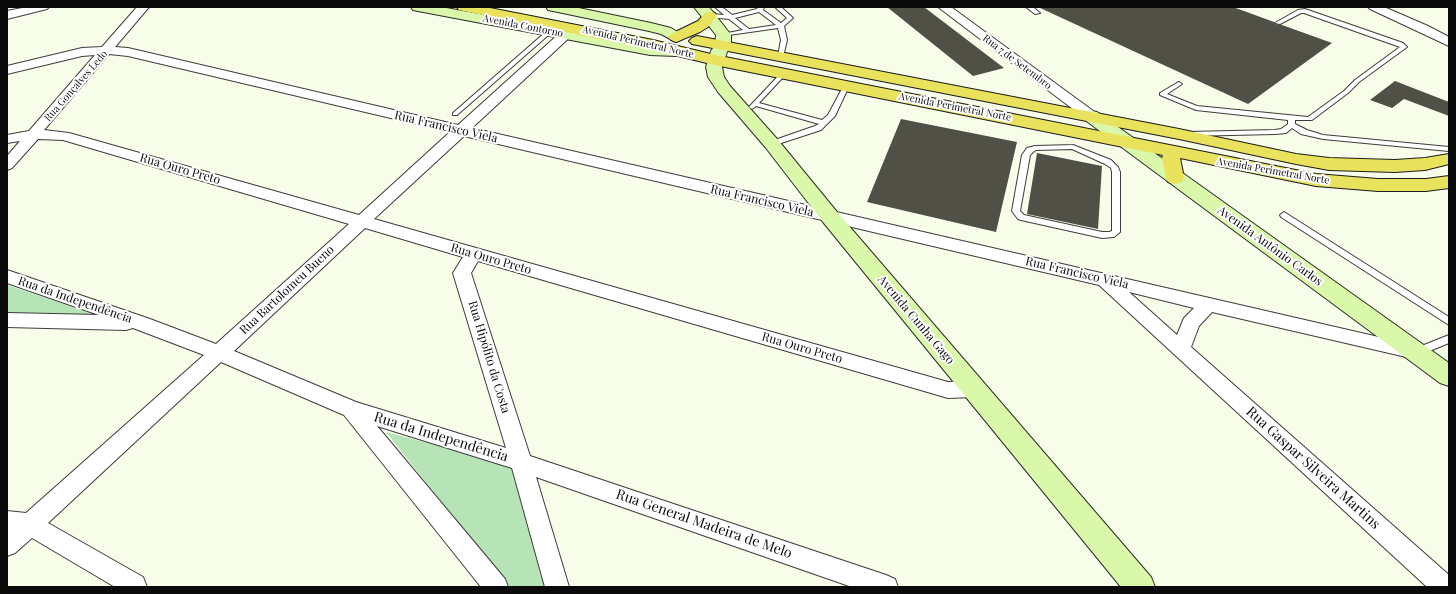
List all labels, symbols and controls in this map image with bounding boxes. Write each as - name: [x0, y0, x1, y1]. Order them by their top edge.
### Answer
- street label: Avenida Contorno: [482, 12, 564, 40]
- street label: Avenida Perimetral Norte: [581, 23, 695, 61]
- street label: Rua 7 de Setembro: [980, 32, 1054, 92]
- street label: Rua Gonçalves Ledo: [42, 48, 110, 124]
- street label: Avenida Perimetral Norte: [898, 90, 1012, 124]
- street label: Rua Francisco Viela: [393, 108, 499, 146]
- street label: Rua Ouro Preto: [138, 151, 222, 187]
- street label: Avenida Perimetral Norte: [1216, 155, 1330, 187]
- street label: Rua Francisco Viela: [709, 182, 815, 220]
- street label: Avenida Antônio Carlos: [1215, 203, 1325, 289]
- street label: Rua Ouro Preto: [449, 241, 533, 277]
- street label: Rua Bartolomeu Bueno: [237, 242, 337, 338]
- street label: Rua Francisco Viela: [1024, 254, 1130, 292]
- street label: Avenida Cunha Gago: [875, 273, 957, 367]
- street label: Rua da Independência: [16, 274, 134, 326]
- street label: Rua Hipólito da Costa: [465, 299, 513, 415]
- street label: Rua Ouro Preto: [760, 330, 844, 366]
- street label: Rua Gaspar Silveira Martins: [1242, 403, 1384, 533]
- street label: Rua da Independência: [372, 409, 510, 465]
- street label: Rua General Madeira de Melo: [614, 486, 794, 562]

